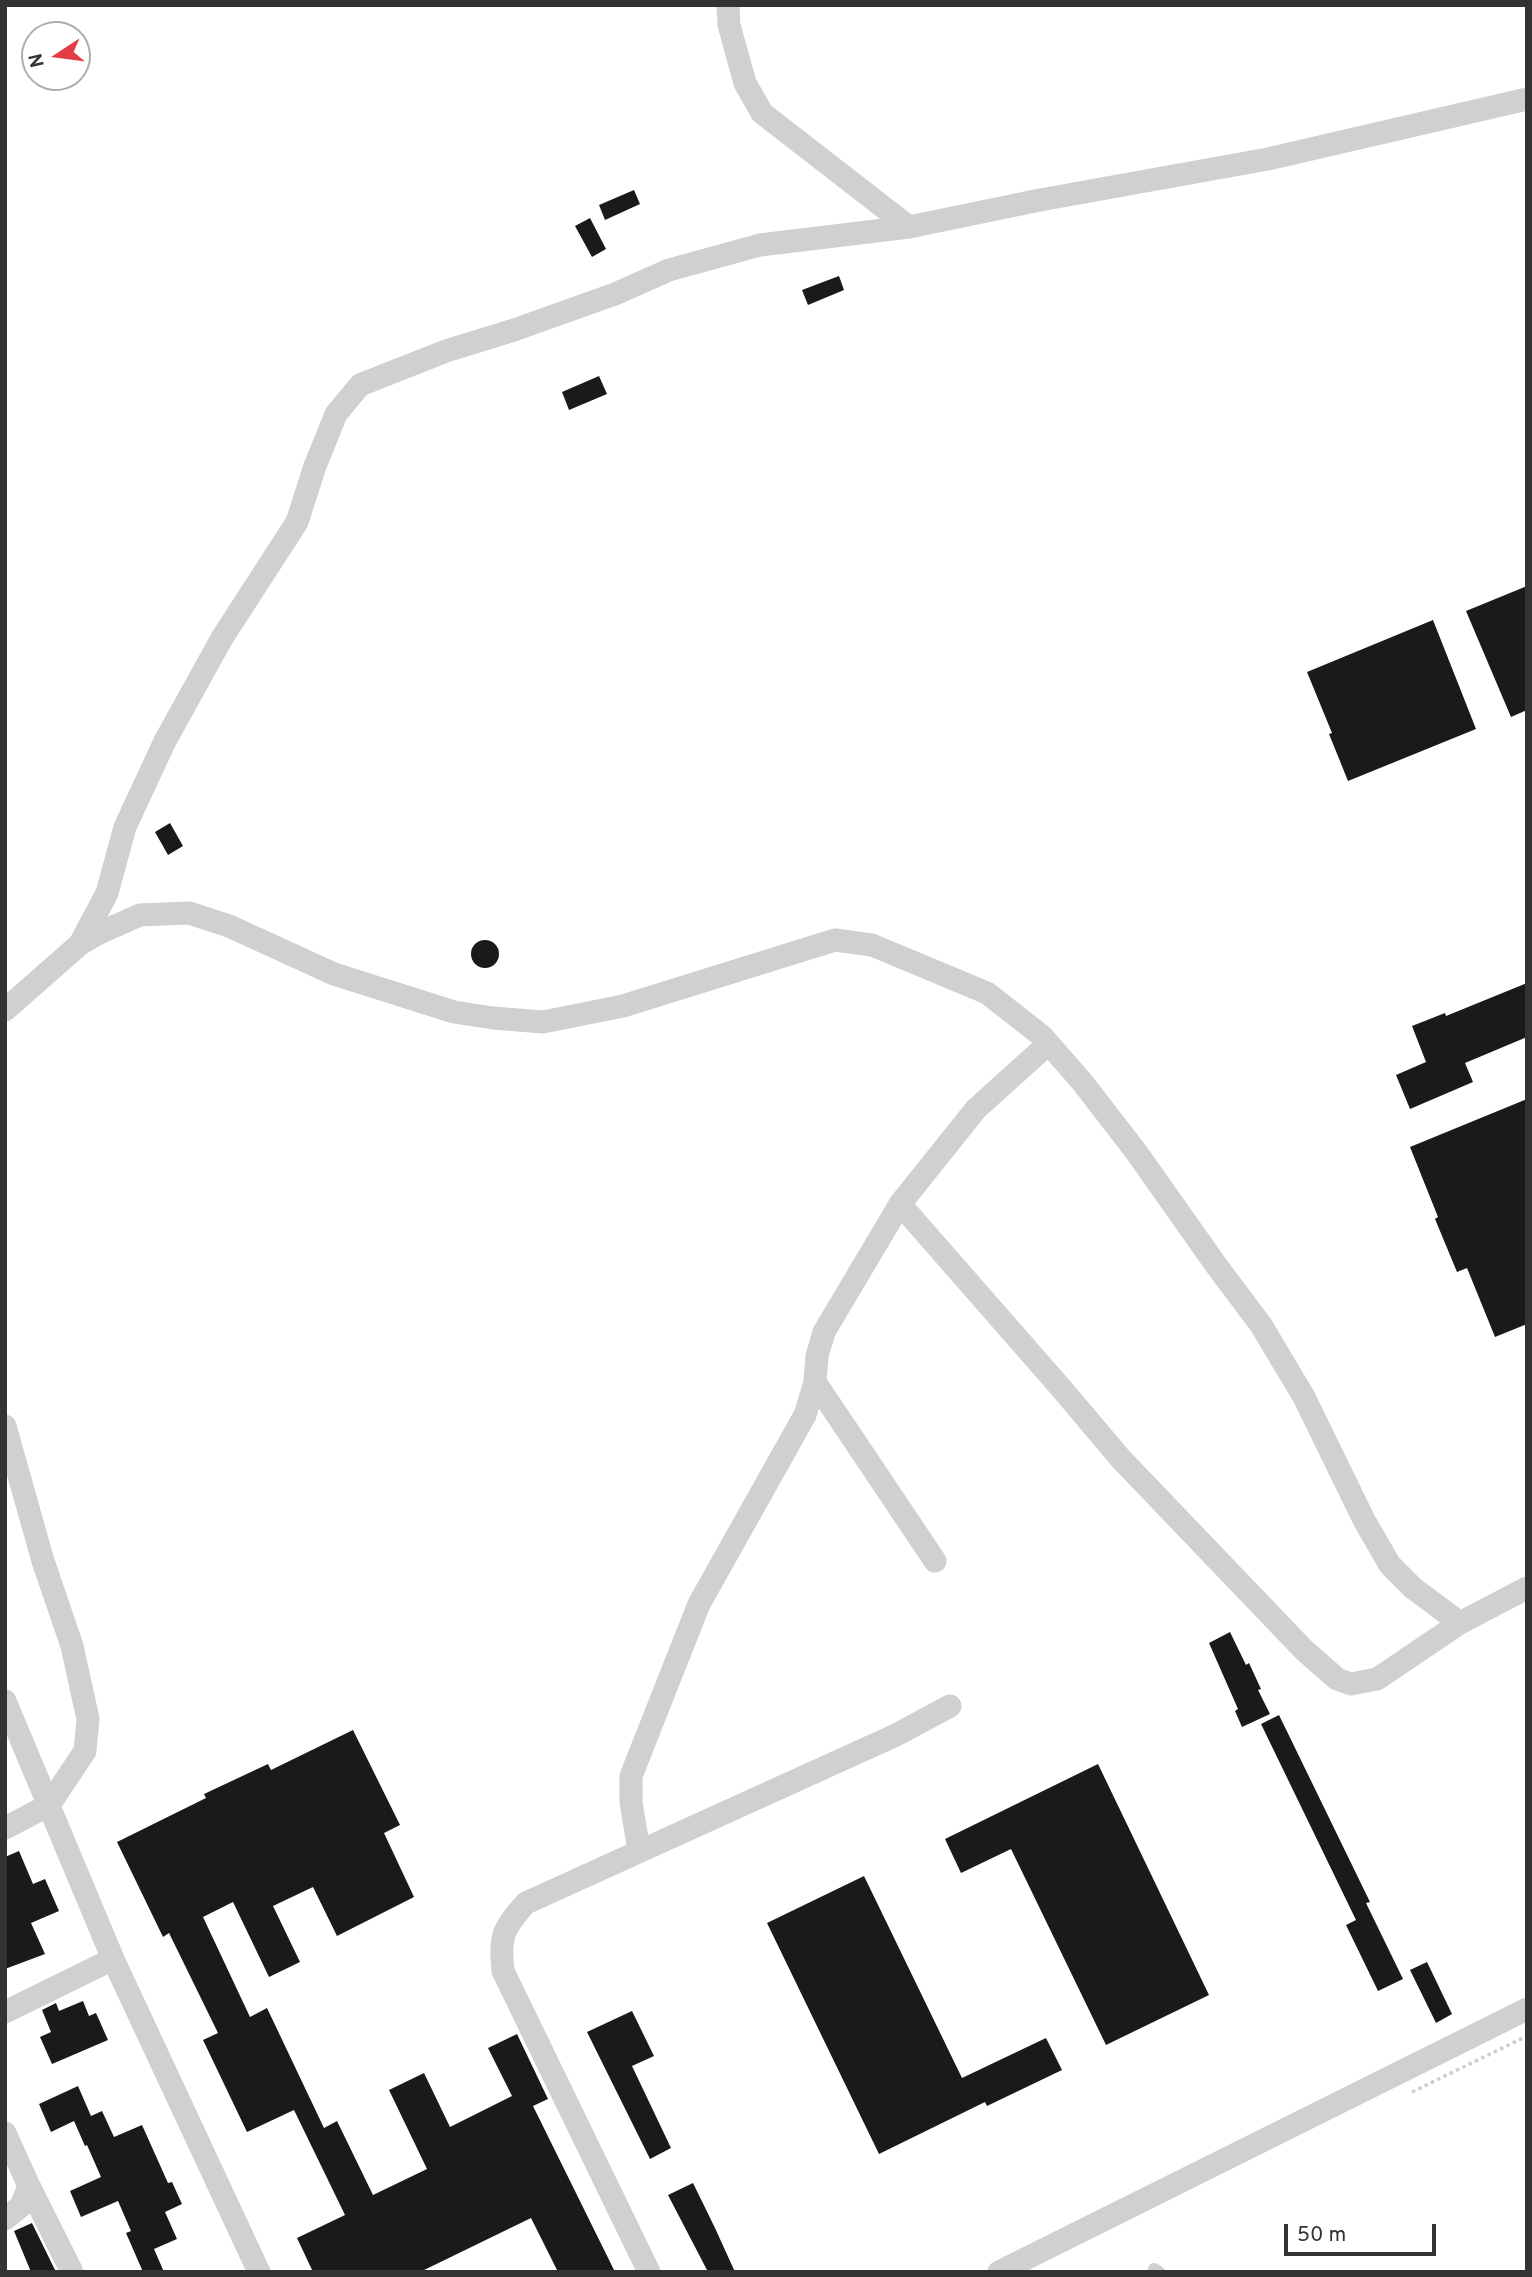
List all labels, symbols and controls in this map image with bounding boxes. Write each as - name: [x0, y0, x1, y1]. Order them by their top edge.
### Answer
- north arrow: [21, 21, 91, 91]
- text: N: [24, 51, 51, 70]
- scale bar: [1287, 2210, 1439, 2254]
- text: 50 m: [1297, 2222, 1346, 2249]

